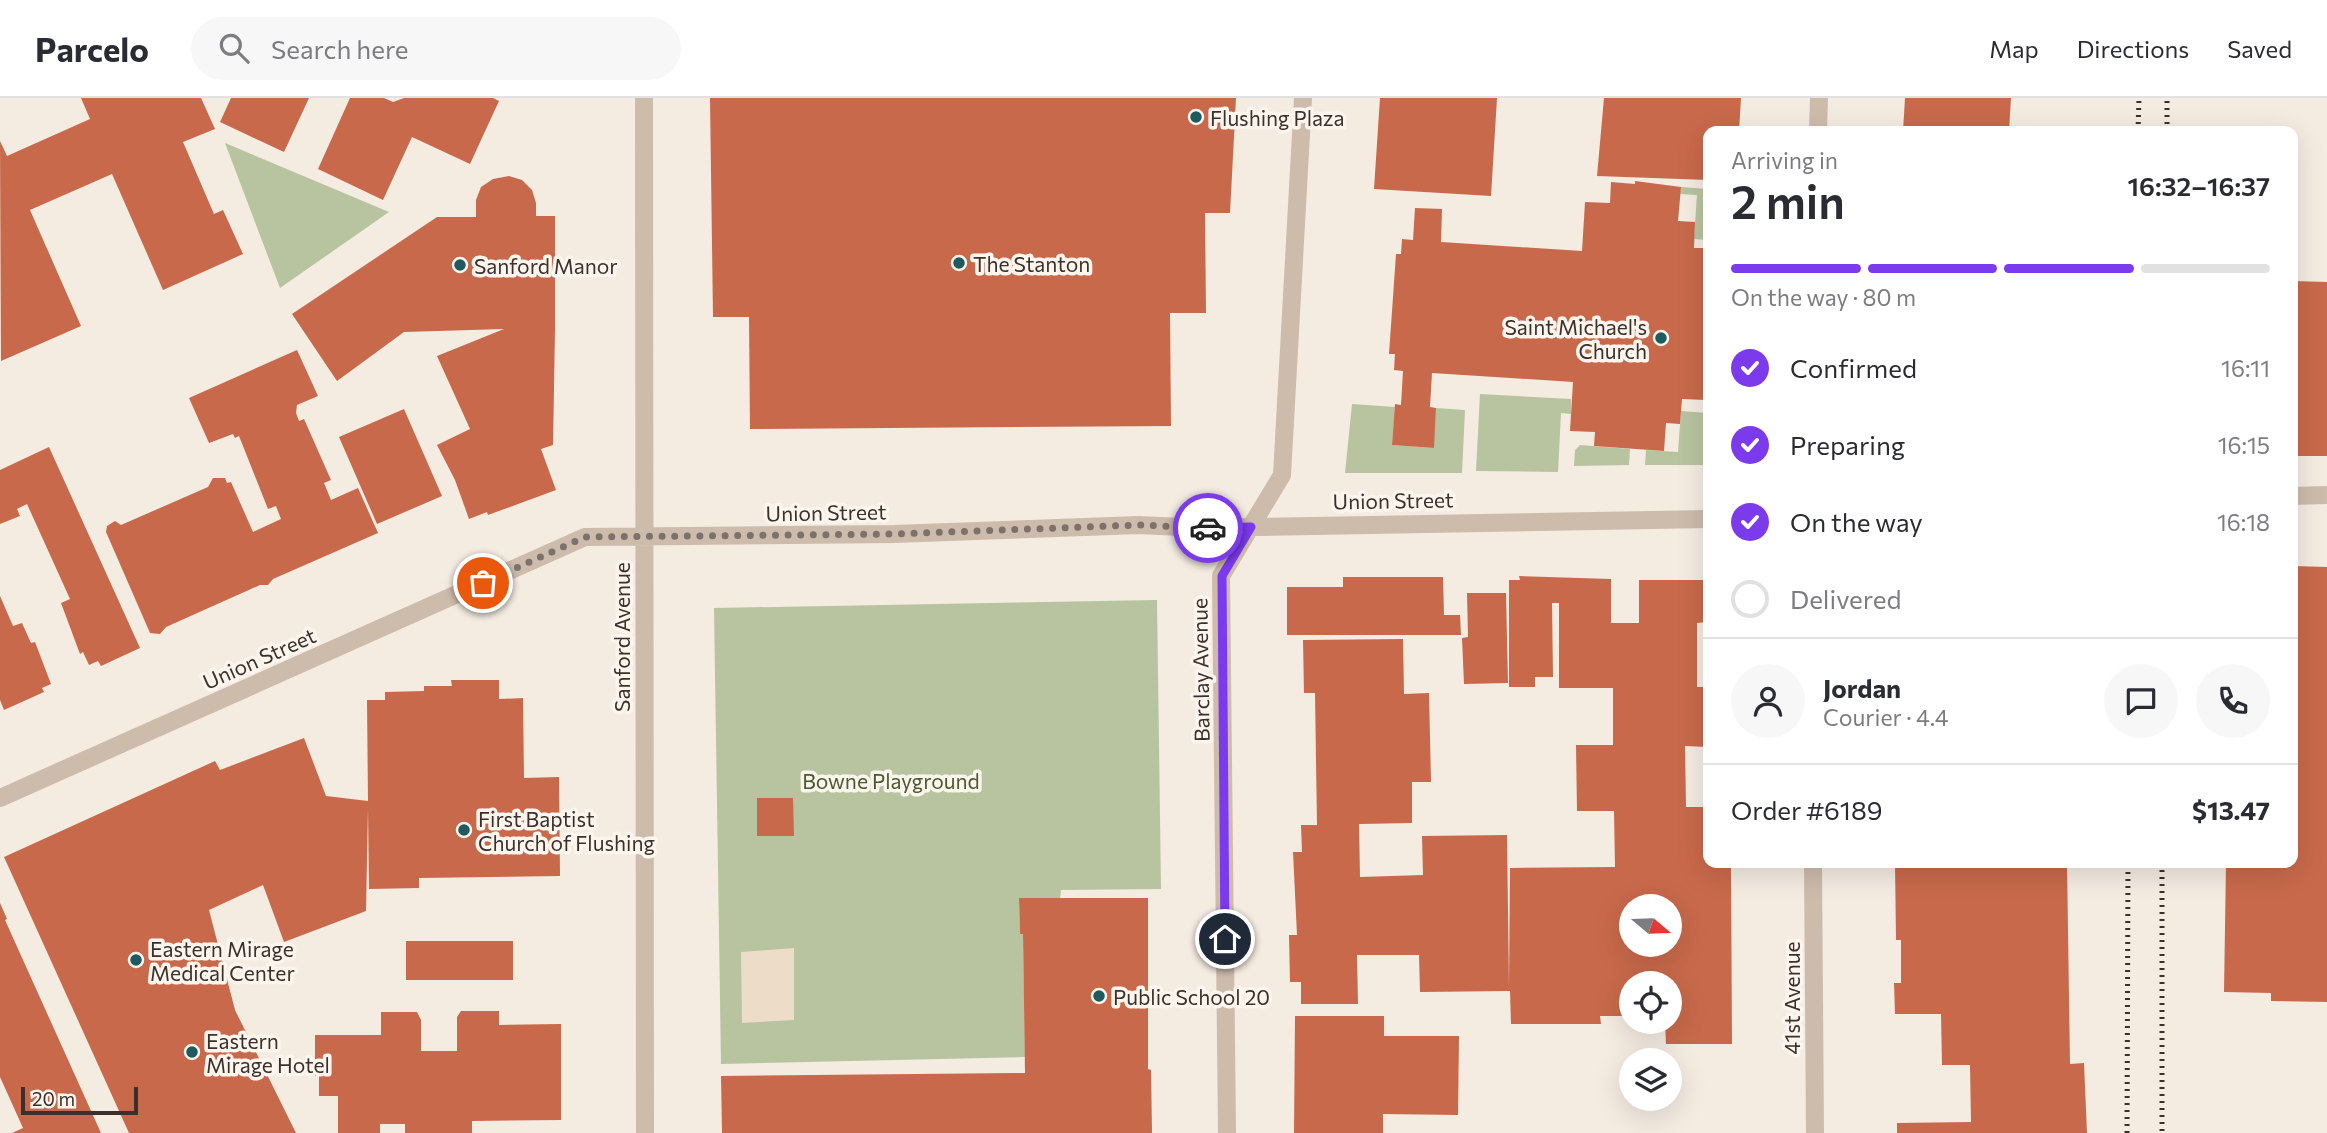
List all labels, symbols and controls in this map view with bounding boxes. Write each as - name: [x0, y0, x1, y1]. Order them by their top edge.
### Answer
- search box: [191, 17, 681, 80]
- text: Parcelo: [35, 28, 149, 69]
- icon: search: [215, 29, 253, 67]
- text: Search here: [271, 33, 409, 64]
- text: Map: [1989, 34, 2039, 63]
- text: Directions: [2077, 34, 2189, 63]
- text: Saved: [2227, 34, 2292, 63]
- place label: Flushing Plaza: [1210, 105, 1344, 130]
- marker: Flushing Plaza: [1188, 109, 1204, 125]
- text: Arriving in: [1731, 146, 1838, 174]
- text: 16:32–16:37: [2127, 170, 2270, 201]
- text: 2 min: [1731, 172, 1845, 228]
- place label: The Stanton: [973, 251, 1090, 276]
- place label: Sanford Manor: [474, 253, 618, 278]
- marker: The Stanton: [951, 255, 967, 271]
- marker: Sanford Manor: [452, 257, 468, 273]
- text: On the way · 80 m: [1731, 283, 1916, 311]
- place label: Saint Michael's Church: [1505, 314, 1647, 363]
- marker: Saint Michael's Church: [1653, 330, 1669, 346]
- icon: check: [1731, 349, 1769, 387]
- text: Confirmed: [1790, 352, 1917, 383]
- text: 16:11: [2221, 354, 2270, 382]
- icon: check: [1731, 426, 1769, 464]
- text: Preparing: [1790, 429, 1905, 460]
- text: 16:15: [2218, 431, 2270, 459]
- street label: Union Street: [1332, 486, 1454, 514]
- courier: [1173, 493, 1243, 563]
- street label: Union Street: [765, 498, 887, 526]
- icon: check: [1731, 503, 1769, 541]
- text: On the way: [1790, 506, 1923, 537]
- text: 16:18: [2217, 508, 2270, 536]
- icon: car: [1189, 509, 1227, 547]
- pin: [453, 553, 513, 613]
- street label: Sanford Avenue: [609, 562, 634, 712]
- icon: bag: [464, 564, 502, 602]
- text: Delivered: [1790, 583, 1901, 614]
- street label: Barclay Avenue: [1186, 598, 1214, 742]
- street label: Union Street: [199, 622, 319, 694]
- button: person: [1731, 664, 1805, 738]
- button: chat: [2104, 664, 2178, 738]
- button: phone: [2196, 664, 2270, 738]
- text: Jordan: [1823, 672, 1901, 703]
- text: Courier · 4.4: [1823, 703, 1949, 731]
- park label: Bowne Playground: [802, 768, 980, 793]
- text: Order #6189: [1731, 794, 1883, 825]
- text: $13.47: [2192, 794, 2270, 825]
- place label: First Baptist Church of Flushing: [478, 806, 655, 855]
- marker: First Baptist Church of Flushing: [456, 822, 472, 838]
- north arrow: [1619, 894, 1682, 957]
- map controls: [1619, 894, 1682, 1111]
- pin: [1195, 909, 1255, 969]
- icon: home: [1206, 920, 1244, 958]
- place label: Eastern Mirage Medical Center: [150, 936, 295, 985]
- street label: 41st Avenue: [1779, 941, 1804, 1055]
- marker: Eastern Mirage Medical Center: [128, 952, 144, 968]
- button: locate: [1619, 971, 1682, 1034]
- place label: Public School 20: [1113, 984, 1270, 1009]
- marker: Public School 20: [1091, 988, 1107, 1004]
- place label: Eastern Mirage Hotel: [206, 1028, 330, 1077]
- marker: Eastern Mirage Hotel: [184, 1044, 200, 1060]
- button: layers: [1619, 1048, 1682, 1111]
- scale bar: [21, 1084, 138, 1116]
- text: 20 m: [32, 1087, 75, 1110]

